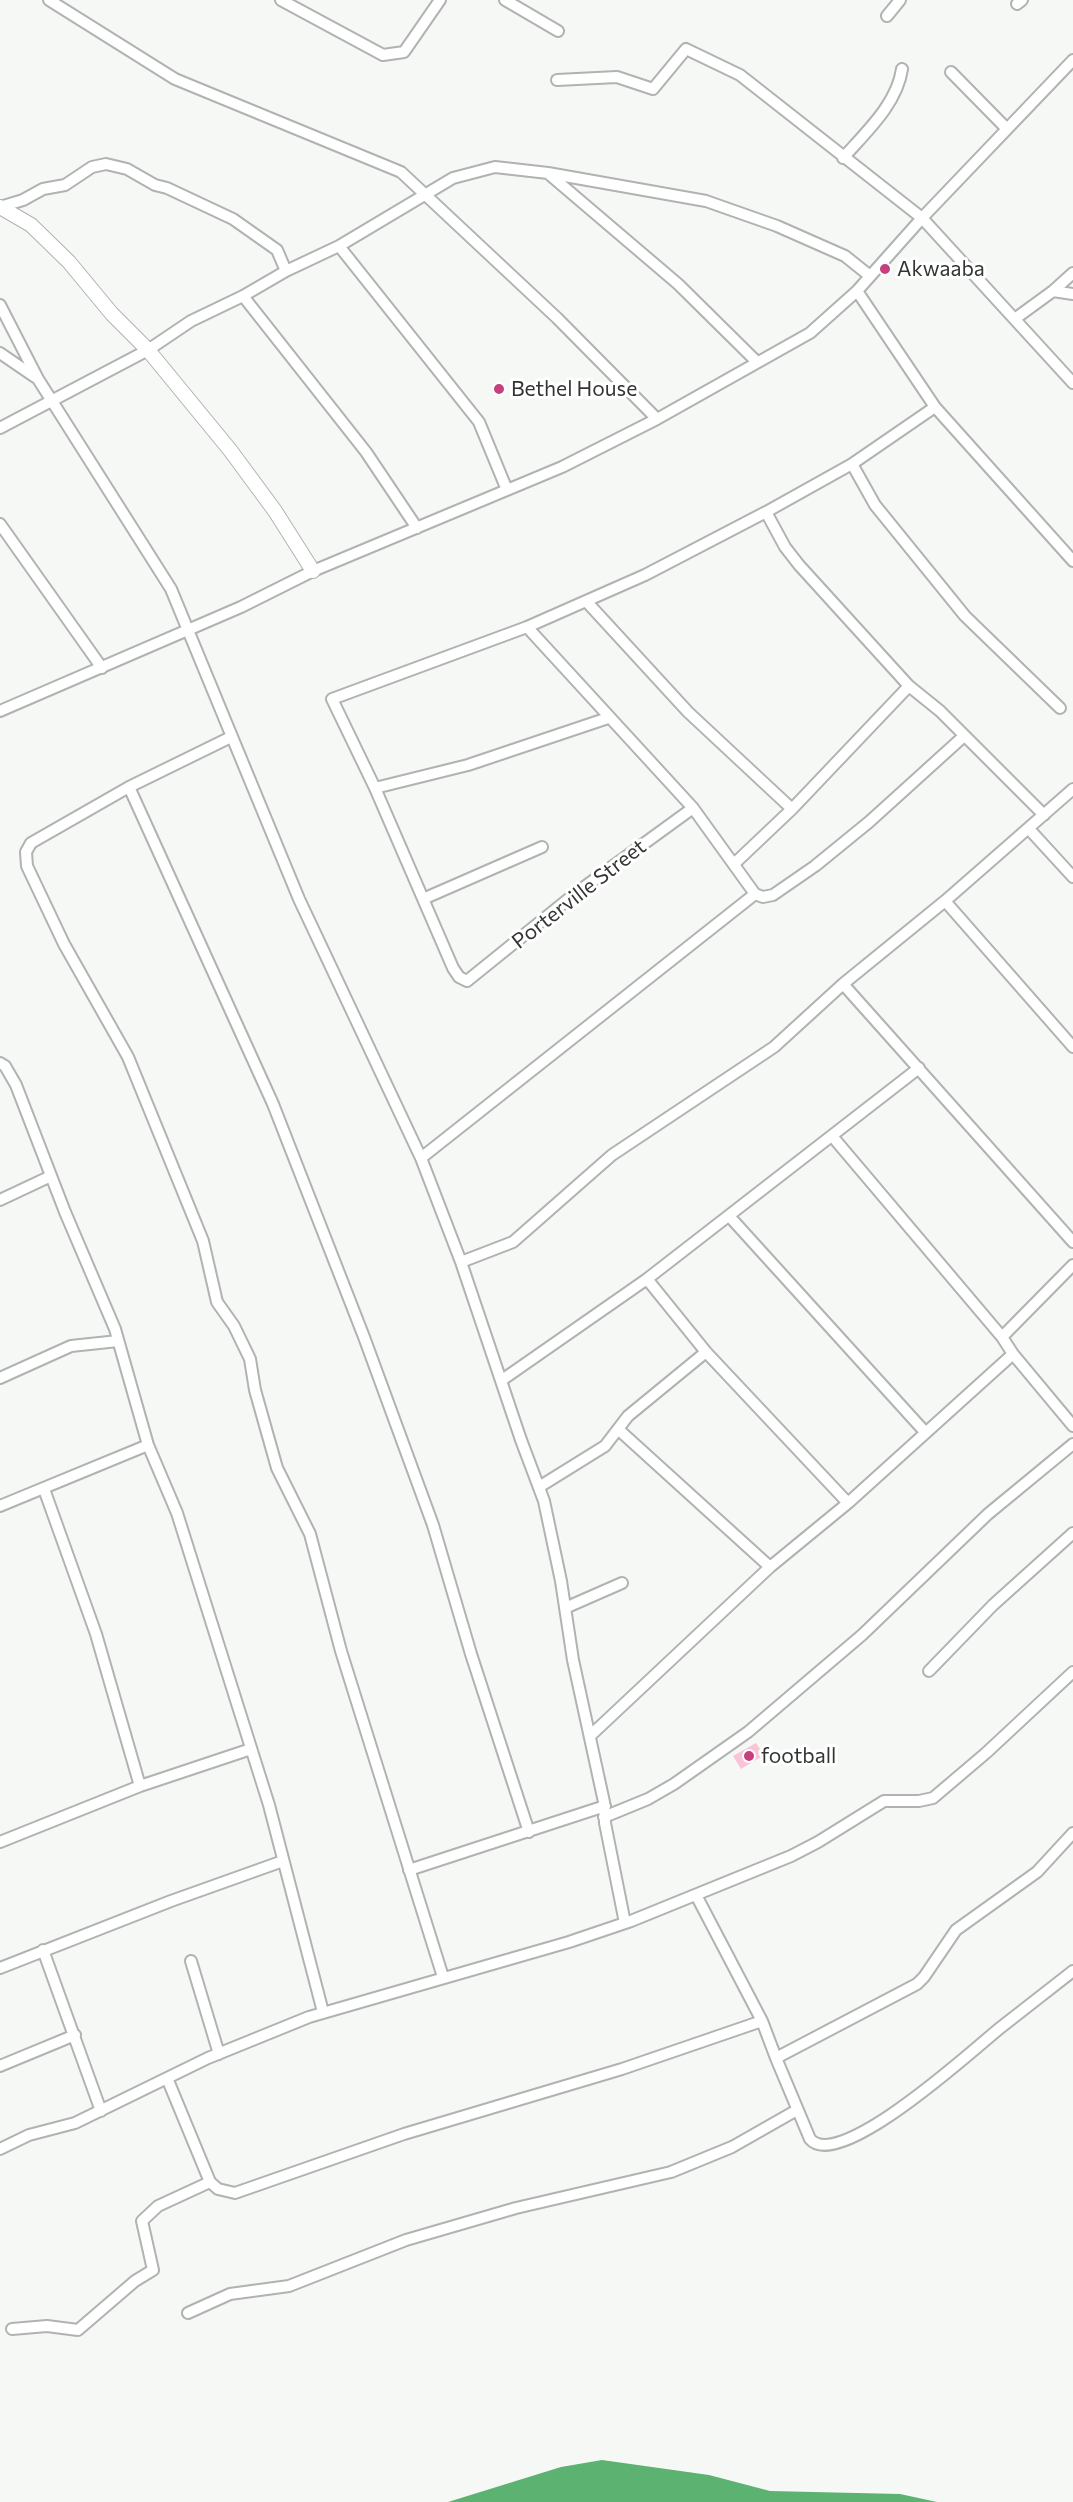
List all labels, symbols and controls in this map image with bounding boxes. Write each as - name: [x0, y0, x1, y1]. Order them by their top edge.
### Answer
- place label: Akwaaba: [897, 256, 985, 282]
- marker: Akwaaba: [878, 262, 892, 276]
- place label: Bethel House: [511, 376, 637, 402]
- marker: Bethel House: [492, 382, 506, 396]
- street label: Porterville Street: [507, 834, 651, 954]
- place label: football: [761, 1743, 836, 1769]
- marker: football: [742, 1749, 756, 1763]

